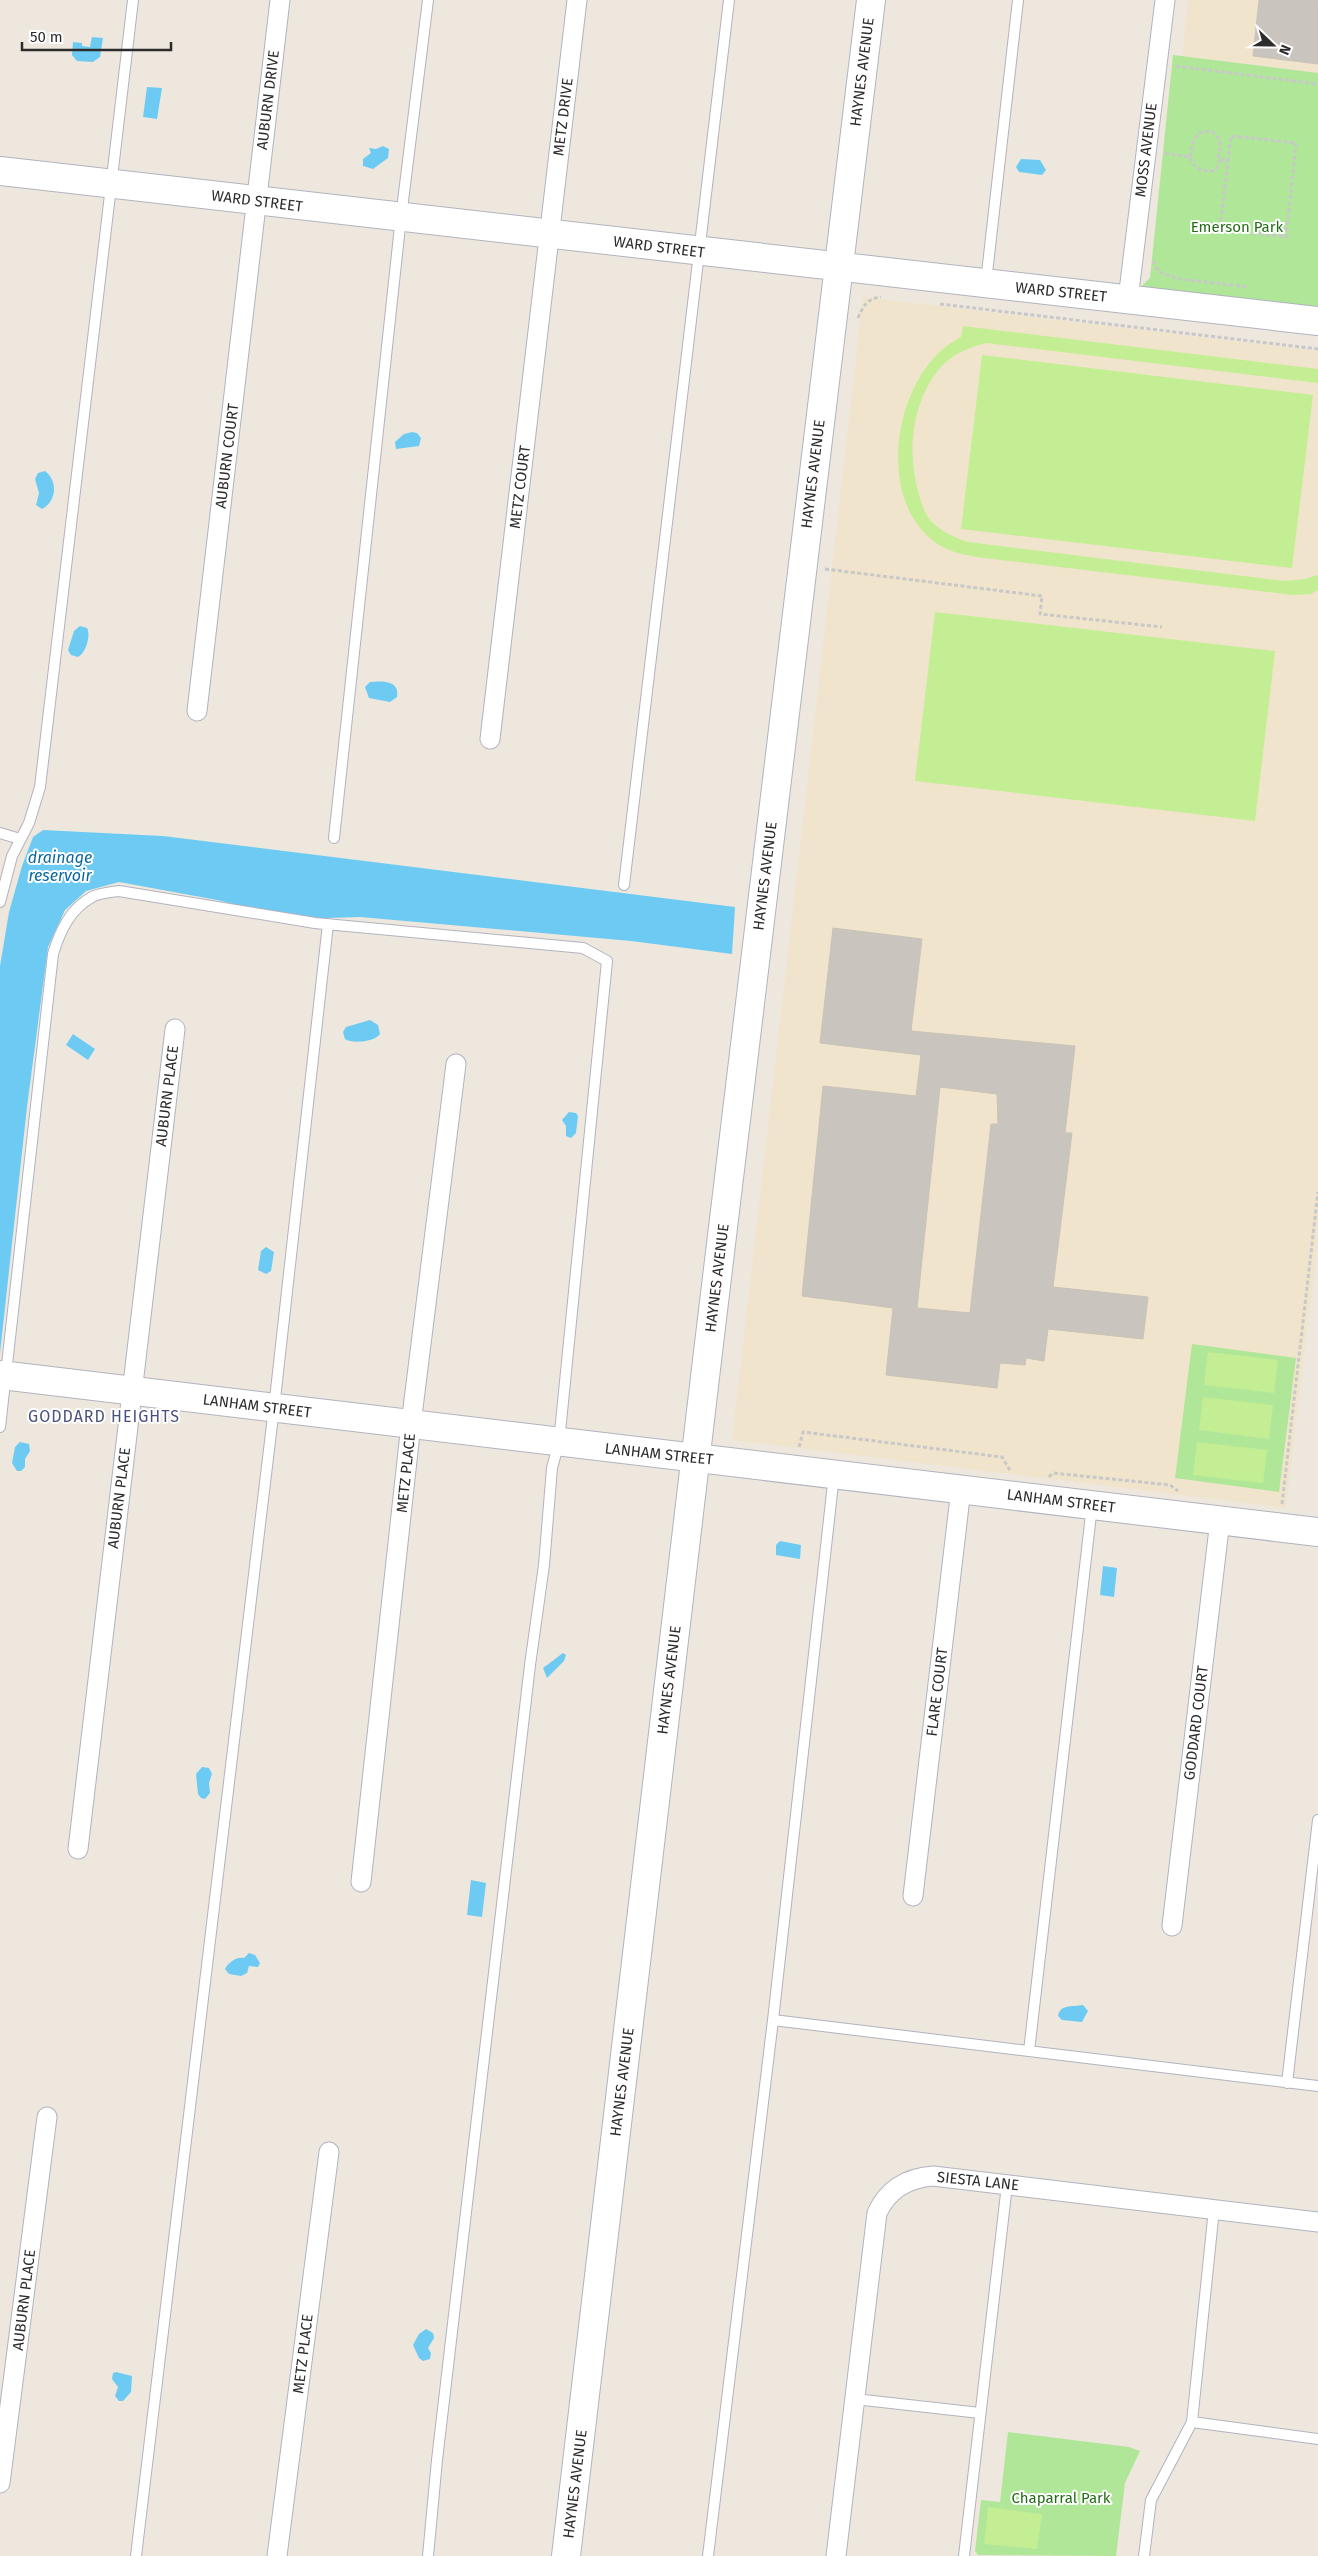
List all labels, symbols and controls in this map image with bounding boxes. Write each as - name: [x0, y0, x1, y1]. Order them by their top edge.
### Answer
- street label: HAYNES AVENUE: [846, 17, 878, 127]
- scale bar: [22, 20, 171, 52]
- north arrow: [1248, 20, 1298, 70]
- text: 50 m: [30, 28, 63, 46]
- text: N: [1275, 42, 1294, 57]
- street label: AUBURN DRIVE: [253, 49, 283, 151]
- street label: METZ DRIVE: [549, 77, 577, 157]
- street label: MOSS AVENUE: [1131, 102, 1161, 198]
- street label: WARD STREET: [210, 186, 304, 216]
- park label: Emerson Park: [1191, 218, 1284, 236]
- street label: WARD STREET: [612, 232, 706, 262]
- street label: WARD STREET: [1014, 278, 1108, 306]
- street label: AUBURN COURT: [212, 402, 242, 510]
- street label: HAYNES AVENUE: [797, 419, 829, 529]
- street label: METZ COURT: [506, 444, 534, 530]
- street label: HAYNES AVENUE: [749, 821, 781, 931]
- water label: drainage reservoir: [28, 848, 92, 885]
- street label: AUBURN PLACE: [152, 1044, 182, 1148]
- street label: HAYNES AVENUE: [701, 1223, 733, 1333]
- street label: LANHAM STREET: [202, 1390, 313, 1422]
- district label: GODDARD HEIGHTS: [28, 1407, 180, 1426]
- street label: METZ PLACE: [393, 1432, 419, 1514]
- street label: LANHAM STREET: [604, 1439, 714, 1469]
- street label: AUBURN PLACE: [104, 1446, 134, 1550]
- street label: LANHAM STREET: [1006, 1485, 1117, 1517]
- street label: HAYNES AVENUE: [653, 1625, 685, 1735]
- street label: FLARE COURT: [923, 1646, 951, 1737]
- street label: GODDARD COURT: [1180, 1664, 1212, 1781]
- street label: HAYNES AVENUE: [606, 2027, 638, 2137]
- street label: SIESTA LANE: [936, 2168, 1020, 2194]
- street label: AUBURN PLACE: [9, 2248, 39, 2352]
- street label: METZ PLACE: [289, 2313, 317, 2395]
- street label: HAYNES AVENUE: [559, 2429, 591, 2539]
- park label: Chaparral Park: [1011, 2489, 1111, 2507]

